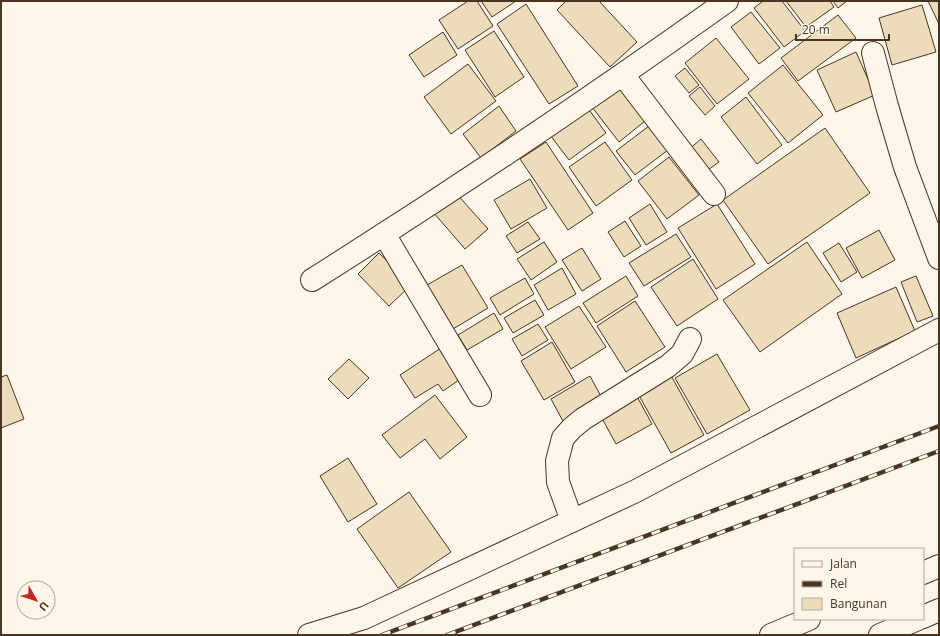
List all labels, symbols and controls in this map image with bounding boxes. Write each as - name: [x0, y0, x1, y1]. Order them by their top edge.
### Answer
- scale bar: [796, 16, 889, 42]
- text: 20 m: [802, 21, 830, 38]
- legend: [794, 548, 924, 620]
- text: Jalan: [829, 555, 857, 572]
- text: Rel: [830, 575, 847, 592]
- north arrow: [16, 580, 56, 620]
- text: Bangunan: [830, 595, 887, 612]
- text: U: [36, 599, 53, 615]

